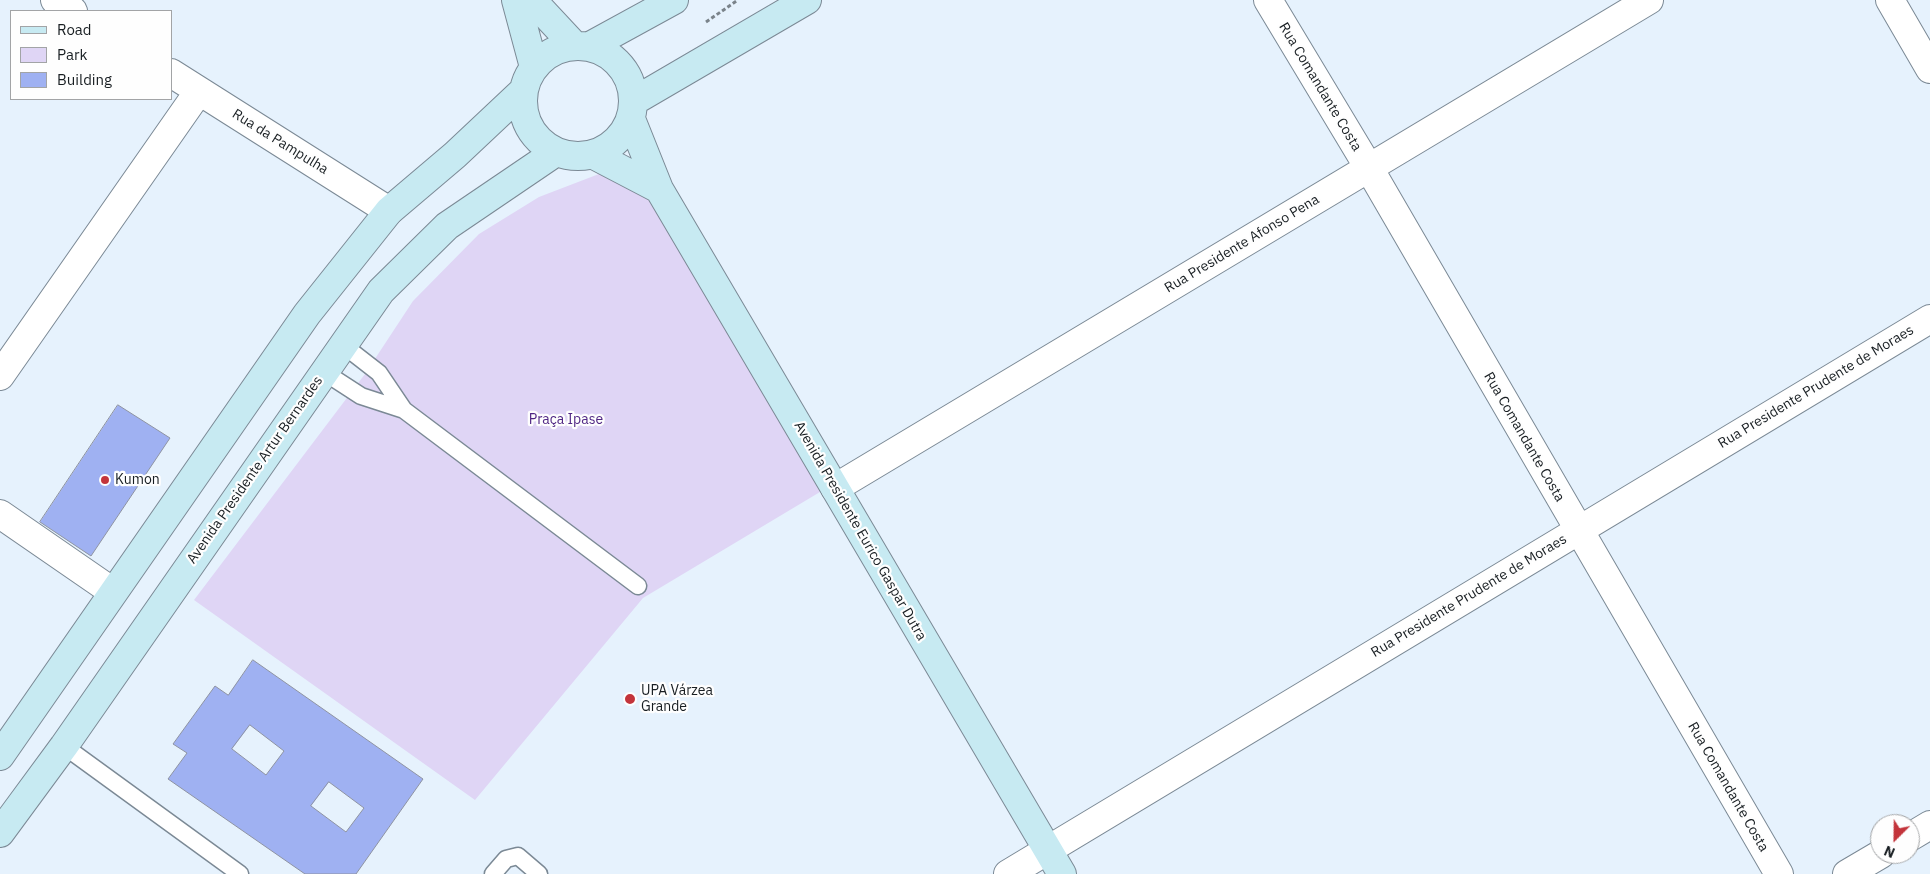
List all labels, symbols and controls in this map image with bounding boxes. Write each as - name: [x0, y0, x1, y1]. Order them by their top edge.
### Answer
- legend: [10, 10, 172, 100]
- text: Road: [57, 20, 92, 39]
- street label: Rua Comandante Costa: [1275, 20, 1365, 154]
- text: Park: [57, 45, 87, 64]
- text: Building: [57, 70, 112, 89]
- street label: Rua da Pampulha: [229, 106, 331, 178]
- street label: Rua Presidente Afonso Pena: [1162, 191, 1322, 297]
- street label: Rua Presidente Prudente de Moraes: [1715, 322, 1917, 452]
- street label: Rua Comandante Costa: [1480, 369, 1568, 505]
- street label: Avenida Presidente Artur Bernardes: [184, 373, 326, 567]
- park label: Praça Ipase: [529, 412, 603, 428]
- street label: Avenida Presidente Eurico Gaspar Dutra: [790, 418, 930, 644]
- place label: Kumon: [115, 472, 160, 488]
- marker: Kumon: [99, 474, 111, 486]
- street label: Rua Presidente Prudente de Moraes: [1368, 531, 1570, 661]
- place label: UPA Várzea Grande: [641, 683, 713, 716]
- marker: UPA Várzea Grande: [623, 692, 637, 706]
- street label: Rua Comandante Costa: [1684, 719, 1772, 855]
- north arrow: [1870, 814, 1920, 864]
- text: N: [1881, 842, 1898, 862]

